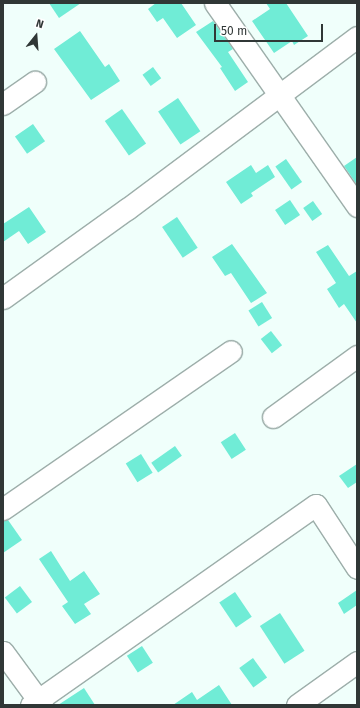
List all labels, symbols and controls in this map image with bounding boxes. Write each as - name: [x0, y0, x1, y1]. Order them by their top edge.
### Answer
- north arrow: [16, 16, 56, 56]
- scale bar: [216, 16, 325, 42]
- text: N: [34, 17, 45, 31]
- text: 50 m: [221, 24, 247, 38]

